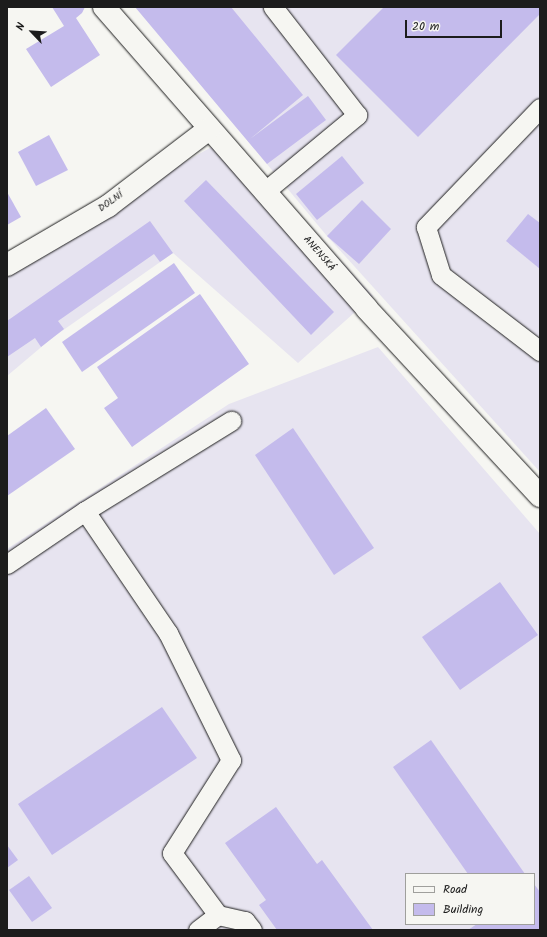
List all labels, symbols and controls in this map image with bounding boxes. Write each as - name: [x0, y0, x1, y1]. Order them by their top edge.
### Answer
- north arrow: [12, 12, 52, 52]
- scale bar: [407, 12, 504, 38]
- text: 20 m: [412, 17, 439, 36]
- text: N: [11, 20, 31, 34]
- street label: DOLNÍ: [96, 189, 126, 215]
- street label: ANENSKÁ: [300, 234, 338, 274]
- legend: [405, 873, 535, 925]
- text: Road: [443, 880, 467, 899]
- text: Building: [443, 900, 483, 919]

